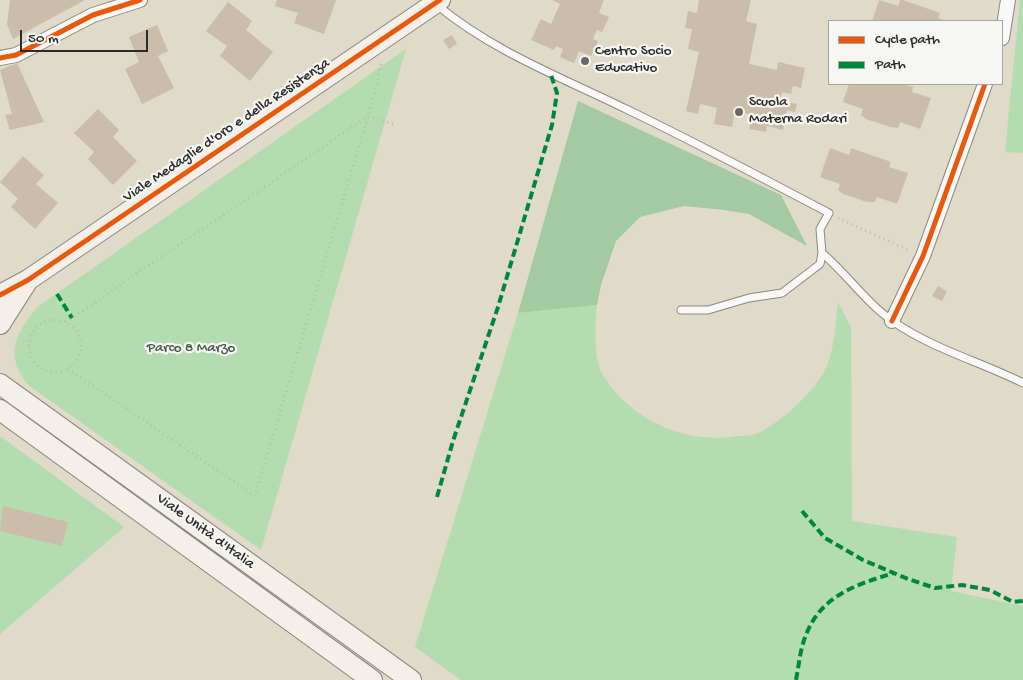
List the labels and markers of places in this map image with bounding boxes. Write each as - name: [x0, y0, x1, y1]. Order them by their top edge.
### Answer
- place label: Centro Socio Educativo: [595, 43, 672, 78]
- marker: Centro Socio Educativo: [579, 55, 591, 67]
- place label: Scuola Materna Rodari: [749, 94, 847, 129]
- marker: Scuola Materna Rodari: [733, 106, 745, 118]

